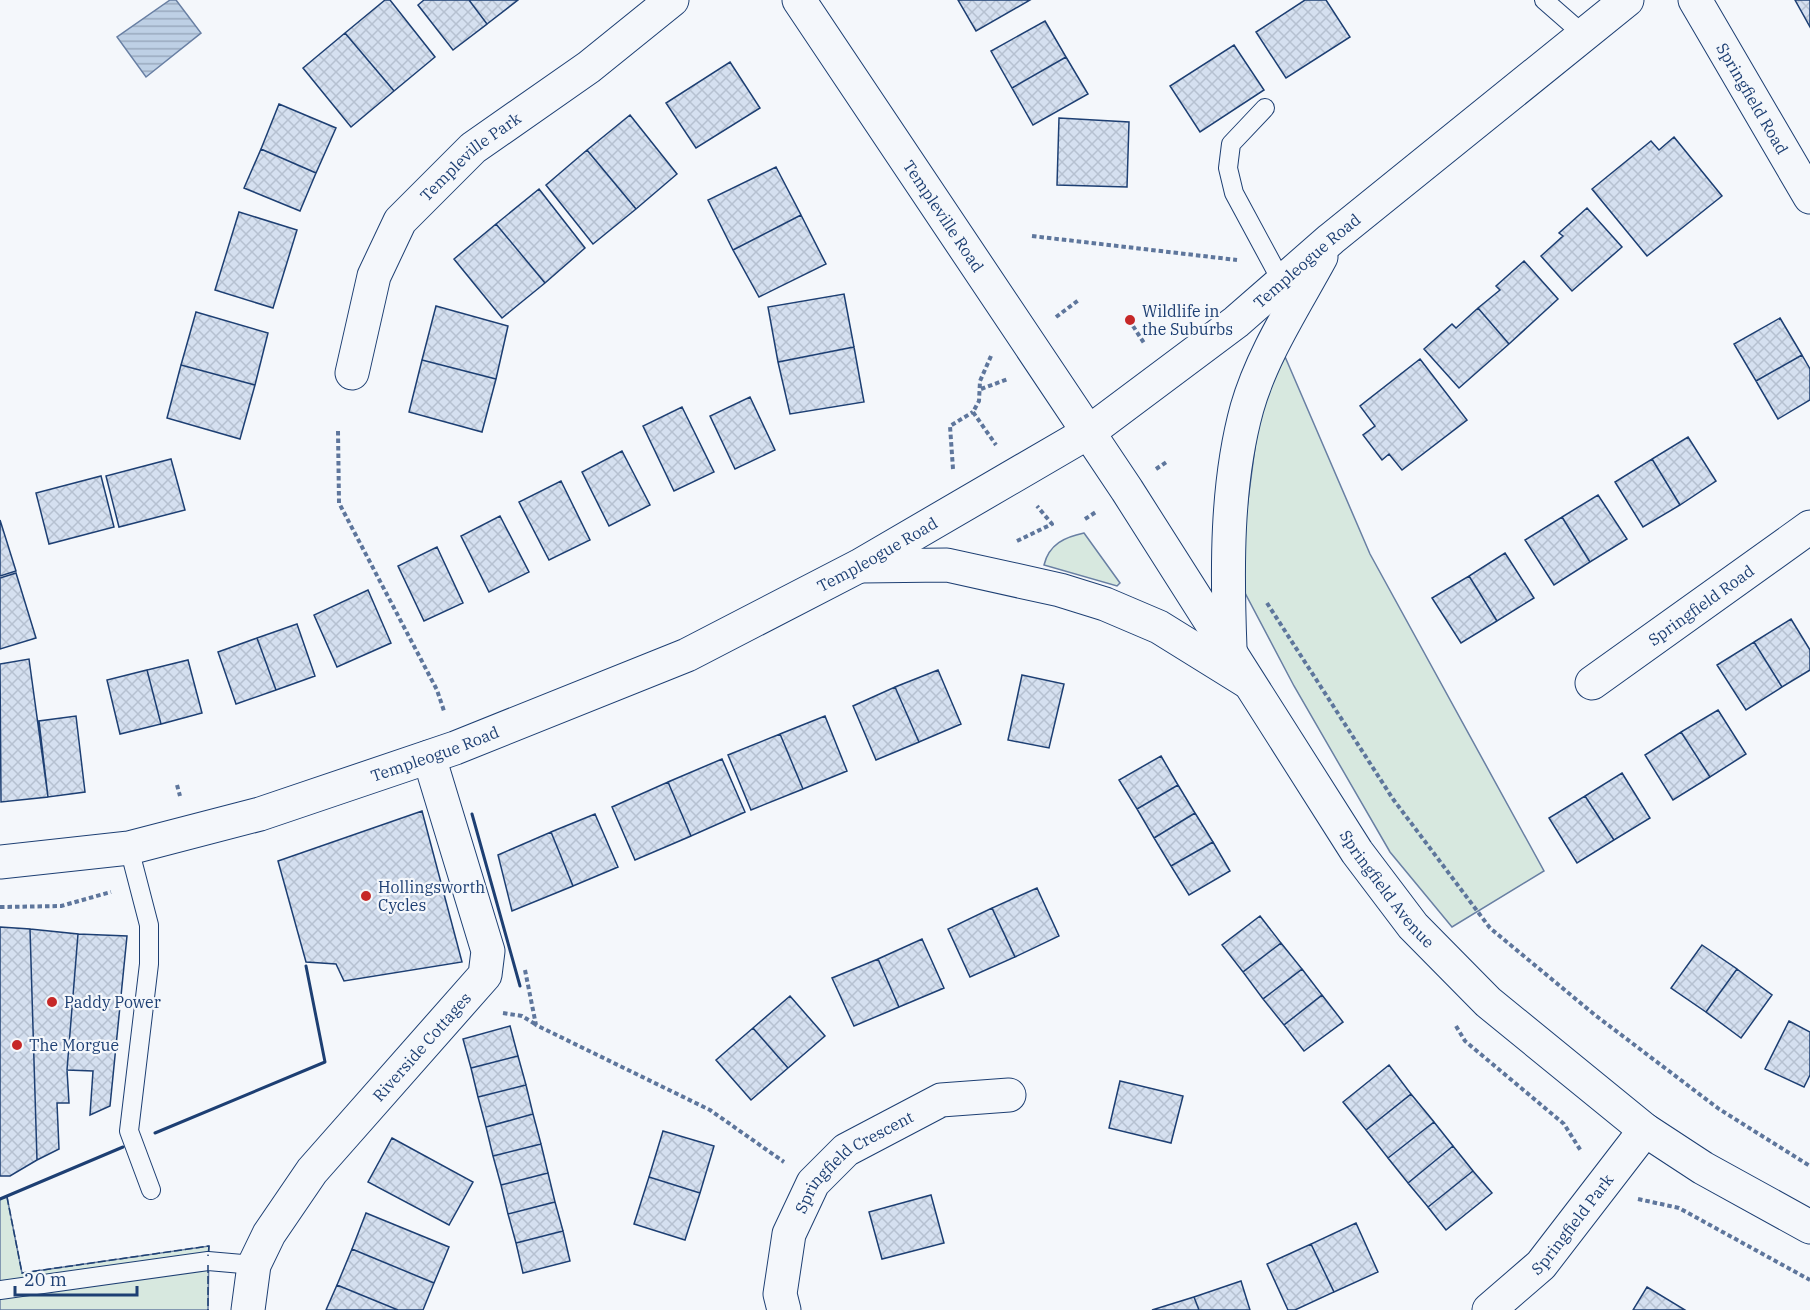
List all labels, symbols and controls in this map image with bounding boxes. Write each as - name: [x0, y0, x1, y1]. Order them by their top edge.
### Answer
- street label: Springfield Road: [1712, 39, 1793, 158]
- street label: Templeville Park: [416, 107, 525, 205]
- street label: Templeville Road: [899, 156, 988, 276]
- street label: Templeogue Road: [1249, 209, 1365, 312]
- place label: Wildlife in the Suburbs: [1142, 301, 1233, 339]
- marker: Wildlife in the Suburbs: [1123, 313, 1137, 327]
- street label: Templeogue Road: [814, 512, 941, 596]
- street label: Springfield Road: [1644, 560, 1758, 650]
- street label: Templeogue Road: [368, 721, 502, 786]
- street label: Springfield Avenue: [1336, 826, 1439, 952]
- place label: Hollingsworth Cycles: [378, 877, 485, 915]
- marker: Hollingsworth Cycles: [359, 889, 373, 903]
- street label: Riverside Cottages: [368, 988, 475, 1105]
- place label: Paddy Power: [64, 992, 161, 1012]
- marker: Paddy Power: [45, 995, 59, 1009]
- place label: The Morgue: [29, 1035, 119, 1055]
- marker: The Morgue: [10, 1038, 24, 1052]
- street label: Springfield Crescent: [790, 1106, 917, 1216]
- street label: Springfield Park: [1527, 1169, 1618, 1279]
- scale bar: [15, 1259, 136, 1297]
- text: 20 m: [24, 1268, 67, 1291]

